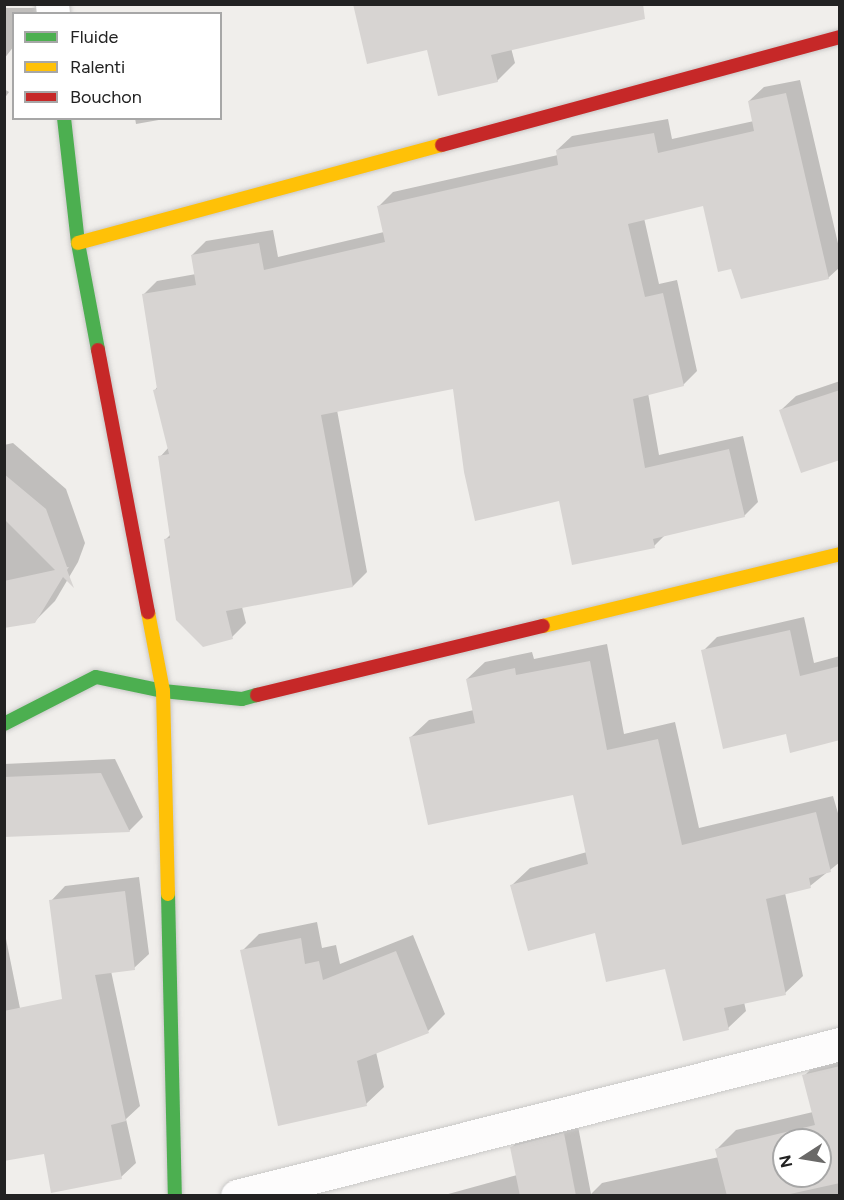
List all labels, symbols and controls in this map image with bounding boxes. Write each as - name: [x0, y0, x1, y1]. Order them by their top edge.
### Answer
- legend: [12, 12, 222, 120]
- text: Fluide: [70, 26, 118, 48]
- text: Ralenti: [70, 56, 125, 78]
- text: Bouchon: [70, 86, 142, 108]
- north arrow: [772, 1128, 832, 1188]
- text: N: [775, 1153, 796, 1169]

